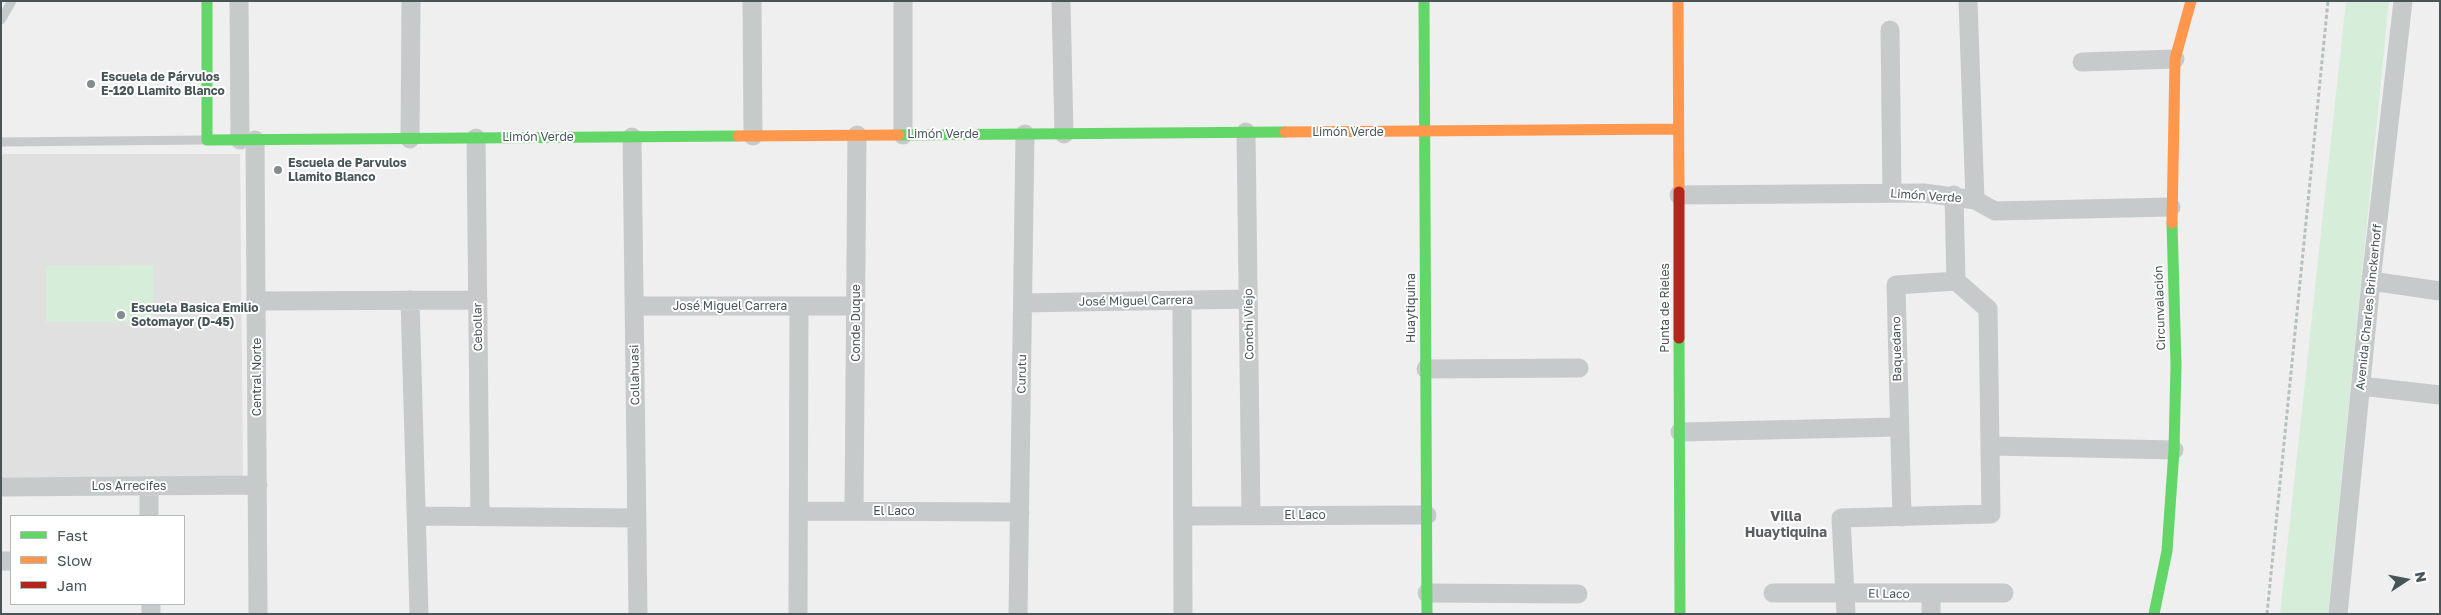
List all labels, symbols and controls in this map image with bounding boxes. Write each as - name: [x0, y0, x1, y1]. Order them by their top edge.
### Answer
- place label: Escuela de Párvulos E-120 Llamito Blanco: [101, 70, 225, 98]
- marker: Escuela de Párvulos E-120 Llamito Blanco: [85, 78, 97, 90]
- street label: Limón Verde: [1312, 125, 1384, 139]
- street label: Limón Verde: [907, 127, 979, 141]
- street label: Limón Verde: [502, 130, 574, 144]
- place label: Escuela de Parvulos Llamito Blanco: [288, 156, 407, 184]
- marker: Escuela de Parvulos Llamito Blanco: [272, 164, 284, 176]
- street label: Limón Verde: [1890, 186, 1962, 206]
- street label: Avenida Charles Brinckerhoff: [2353, 223, 2385, 391]
- street label: Punta de Rieles: [1658, 263, 1672, 353]
- street label: Circunvalación: [2151, 265, 2169, 351]
- street label: Huaytiquina: [1404, 273, 1418, 343]
- street label: Conde Duque: [849, 284, 863, 362]
- street label: Conchi Viejo: [1241, 288, 1257, 360]
- street label: José Miguel Carrera: [1079, 293, 1193, 309]
- street label: José Miguel Carrera: [673, 299, 787, 313]
- place label: Escuela Basica Emilio Sotomayor (D-45): [131, 301, 258, 329]
- street label: Cebollar: [470, 302, 486, 352]
- marker: Escuela Basica Emilio Sotomayor (D-45): [115, 309, 127, 321]
- street label: Baquedano: [1889, 316, 1905, 382]
- street label: Central Norte: [250, 338, 264, 416]
- street label: Collahuasi: [627, 344, 643, 406]
- street label: Curutu: [1014, 354, 1030, 394]
- street label: Los Arrecifes: [92, 479, 166, 493]
- street label: El Laco: [873, 504, 915, 518]
- street label: El Laco: [1284, 508, 1326, 522]
- district label: Villa Huaytiquina: [1745, 509, 1827, 542]
- legend: [10, 515, 185, 605]
- text: Fast: [57, 526, 88, 544]
- text: Slow: [57, 551, 92, 569]
- north arrow: [2381, 555, 2431, 605]
- text: N: [2412, 570, 2431, 584]
- text: Jam: [57, 576, 87, 594]
- street label: El Laco: [1868, 586, 1910, 602]

